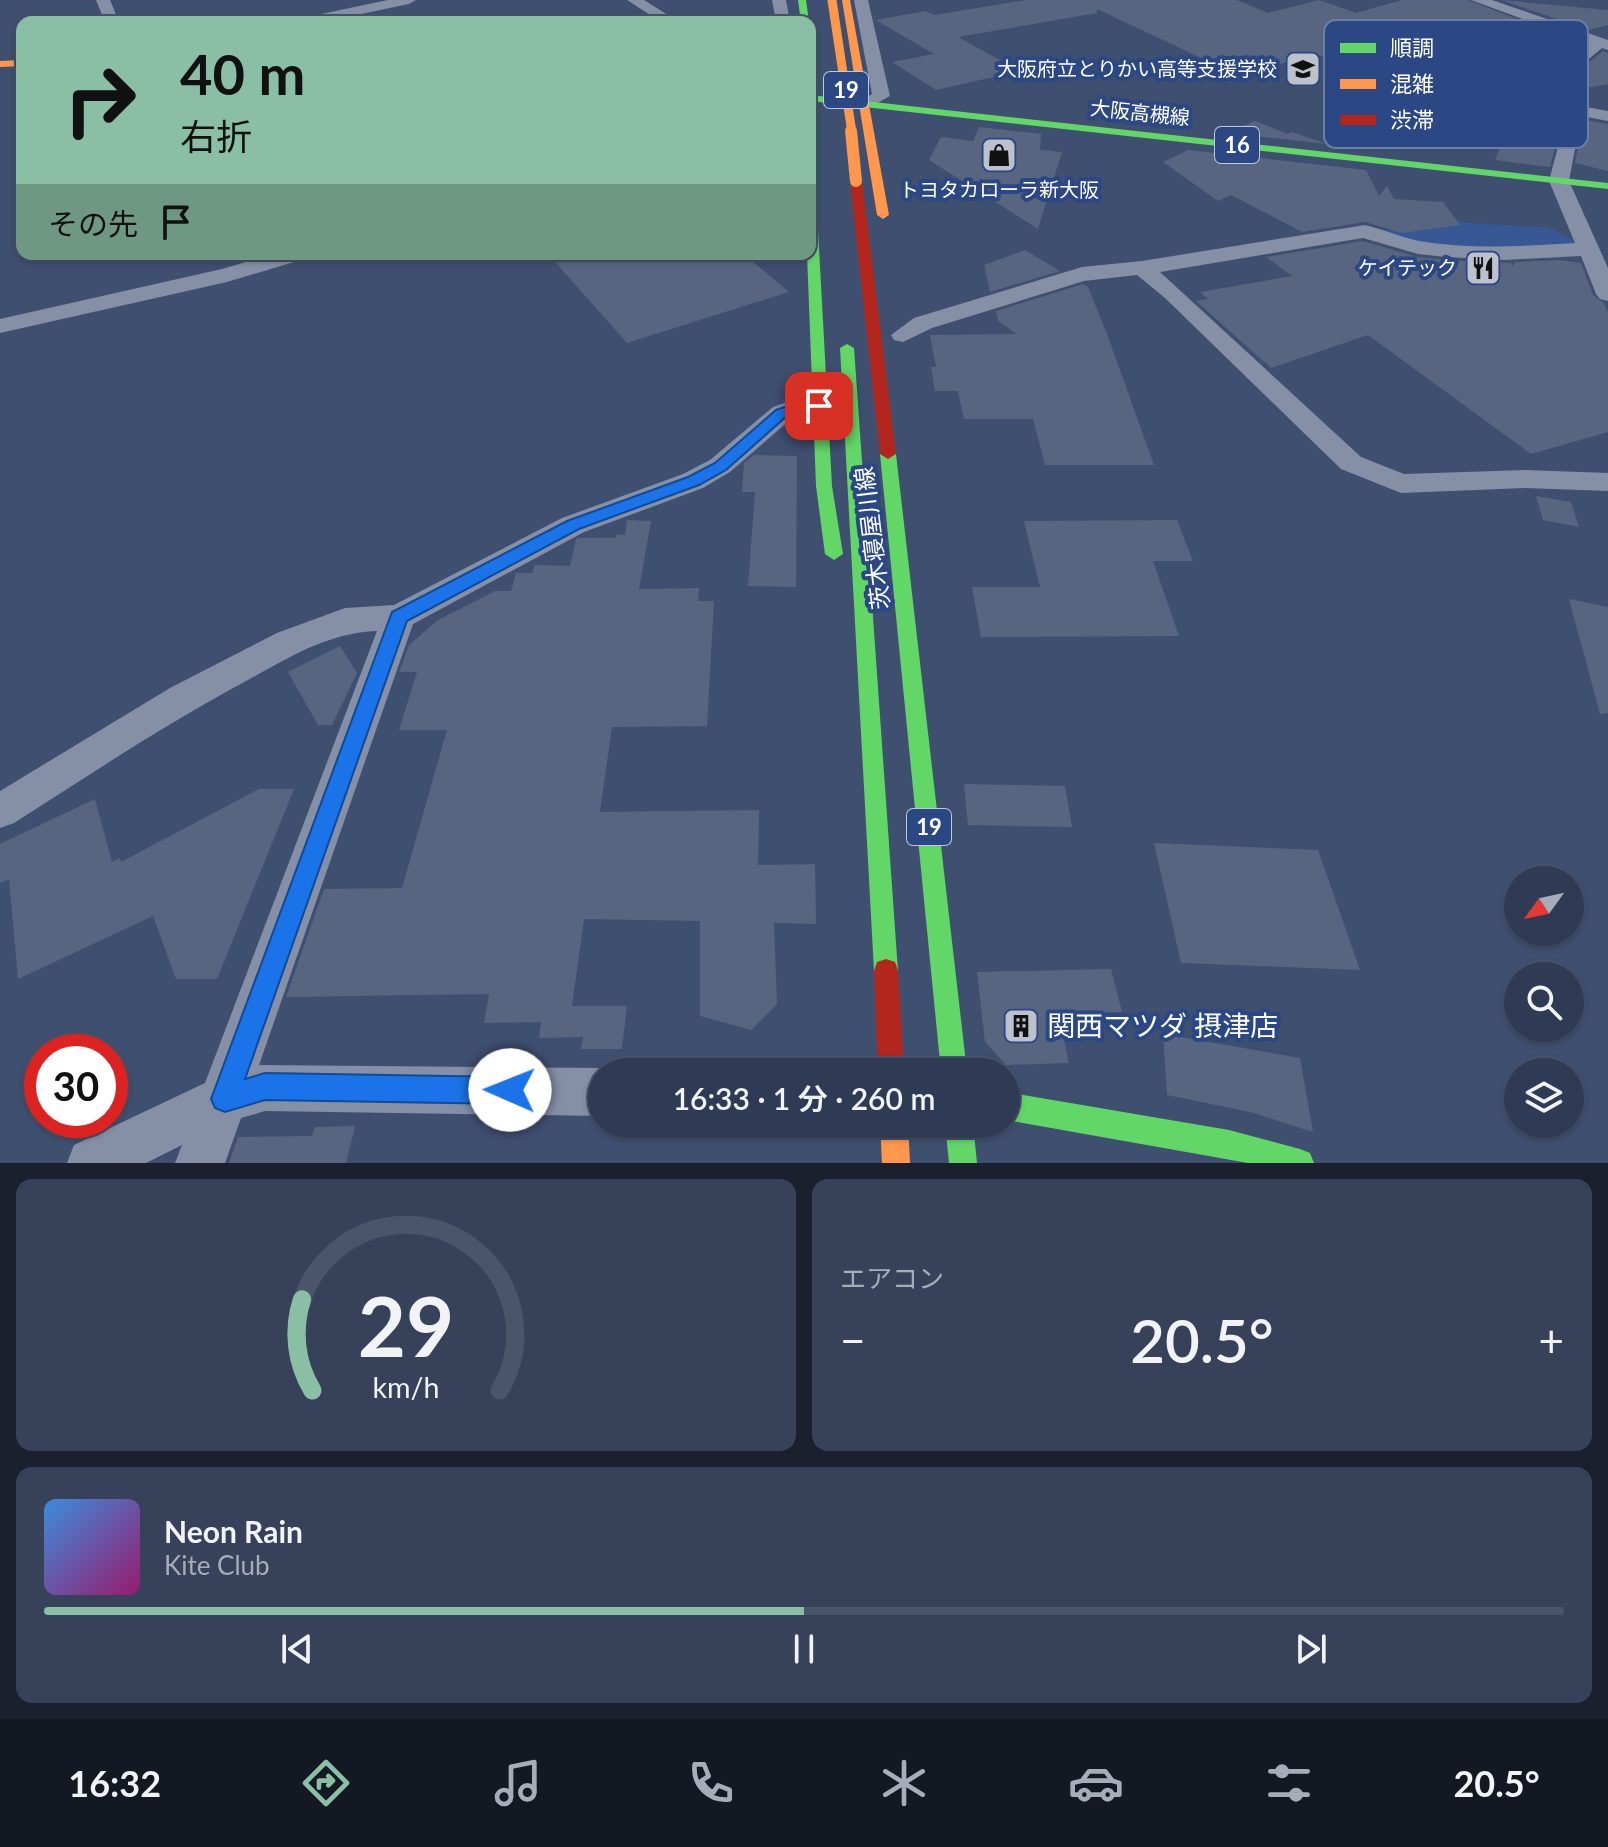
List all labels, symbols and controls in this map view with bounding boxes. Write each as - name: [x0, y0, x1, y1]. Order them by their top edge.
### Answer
- legend: [1324, 20, 1588, 148]
- text: 順調: [1390, 34, 1434, 61]
- text: 40 m: [180, 40, 305, 107]
- icon: right: [48, 48, 152, 152]
- school or university icon: 大阪府立とりかい高等支援学校: [1284, 50, 1322, 88]
- place label: 大阪府立とりかい高等支援学校: [997, 56, 1277, 80]
- text: 混雑: [1390, 70, 1434, 97]
- road number: 19: [824, 72, 868, 108]
- street label: 大阪高槻線: [1089, 95, 1191, 129]
- text: 渋滞: [1390, 106, 1434, 133]
- text: 右折: [180, 114, 252, 158]
- road number: 16: [1215, 127, 1259, 163]
- shop icon: トヨタカローラ新大阪: [980, 136, 1018, 174]
- place label: トヨタカローラ新大阪: [899, 177, 1099, 201]
- icon: arrive: [154, 200, 198, 244]
- text: その先: [48, 205, 138, 241]
- restaurant icon: ケイテック: [1464, 249, 1502, 287]
- place label: ケイテック: [1358, 255, 1457, 279]
- pin: [785, 372, 853, 440]
- icon: arrive: [797, 384, 841, 428]
- street label: 茨木寝屋川線: [848, 465, 895, 611]
- road number: 19: [907, 809, 951, 845]
- north arrow: [1504, 866, 1584, 946]
- map controls: [1504, 866, 1584, 1138]
- button: search: [1504, 962, 1584, 1042]
- building icon: 関西マツダ 摂津店: [1002, 1007, 1040, 1045]
- place label: 関西マツダ 摂津店: [1047, 1008, 1278, 1042]
- speed limit sign: 30: [24, 1034, 128, 1138]
- position arrow: [468, 1048, 552, 1132]
- button: layers: [1504, 1058, 1584, 1138]
- text: 16:33 · 1 分 · 260 m: [673, 1080, 935, 1116]
- text: エアコン: [840, 1262, 944, 1294]
- text: 29: [358, 1275, 454, 1375]
- text: 20.5°: [1130, 1304, 1274, 1376]
- text: −: [840, 1314, 866, 1366]
- text: +: [1538, 1314, 1564, 1366]
- text: km/h: [373, 1370, 439, 1404]
- text: Neon Rain: [164, 1513, 303, 1549]
- text: Kite Club: [164, 1549, 270, 1581]
- icon: previous: [275, 1627, 319, 1671]
- icon: pause: [782, 1627, 826, 1671]
- icon: next: [1289, 1627, 1333, 1671]
- icon: directions: [298, 1755, 354, 1811]
- icon: music: [490, 1755, 546, 1811]
- icon: phone: [683, 1755, 739, 1811]
- icon: climate: [876, 1755, 932, 1811]
- icon: car: [1068, 1755, 1124, 1811]
- icon: filters: [1261, 1755, 1317, 1811]
- text: 16:32: [68, 1761, 161, 1805]
- text: 20.5°: [1453, 1761, 1540, 1805]

